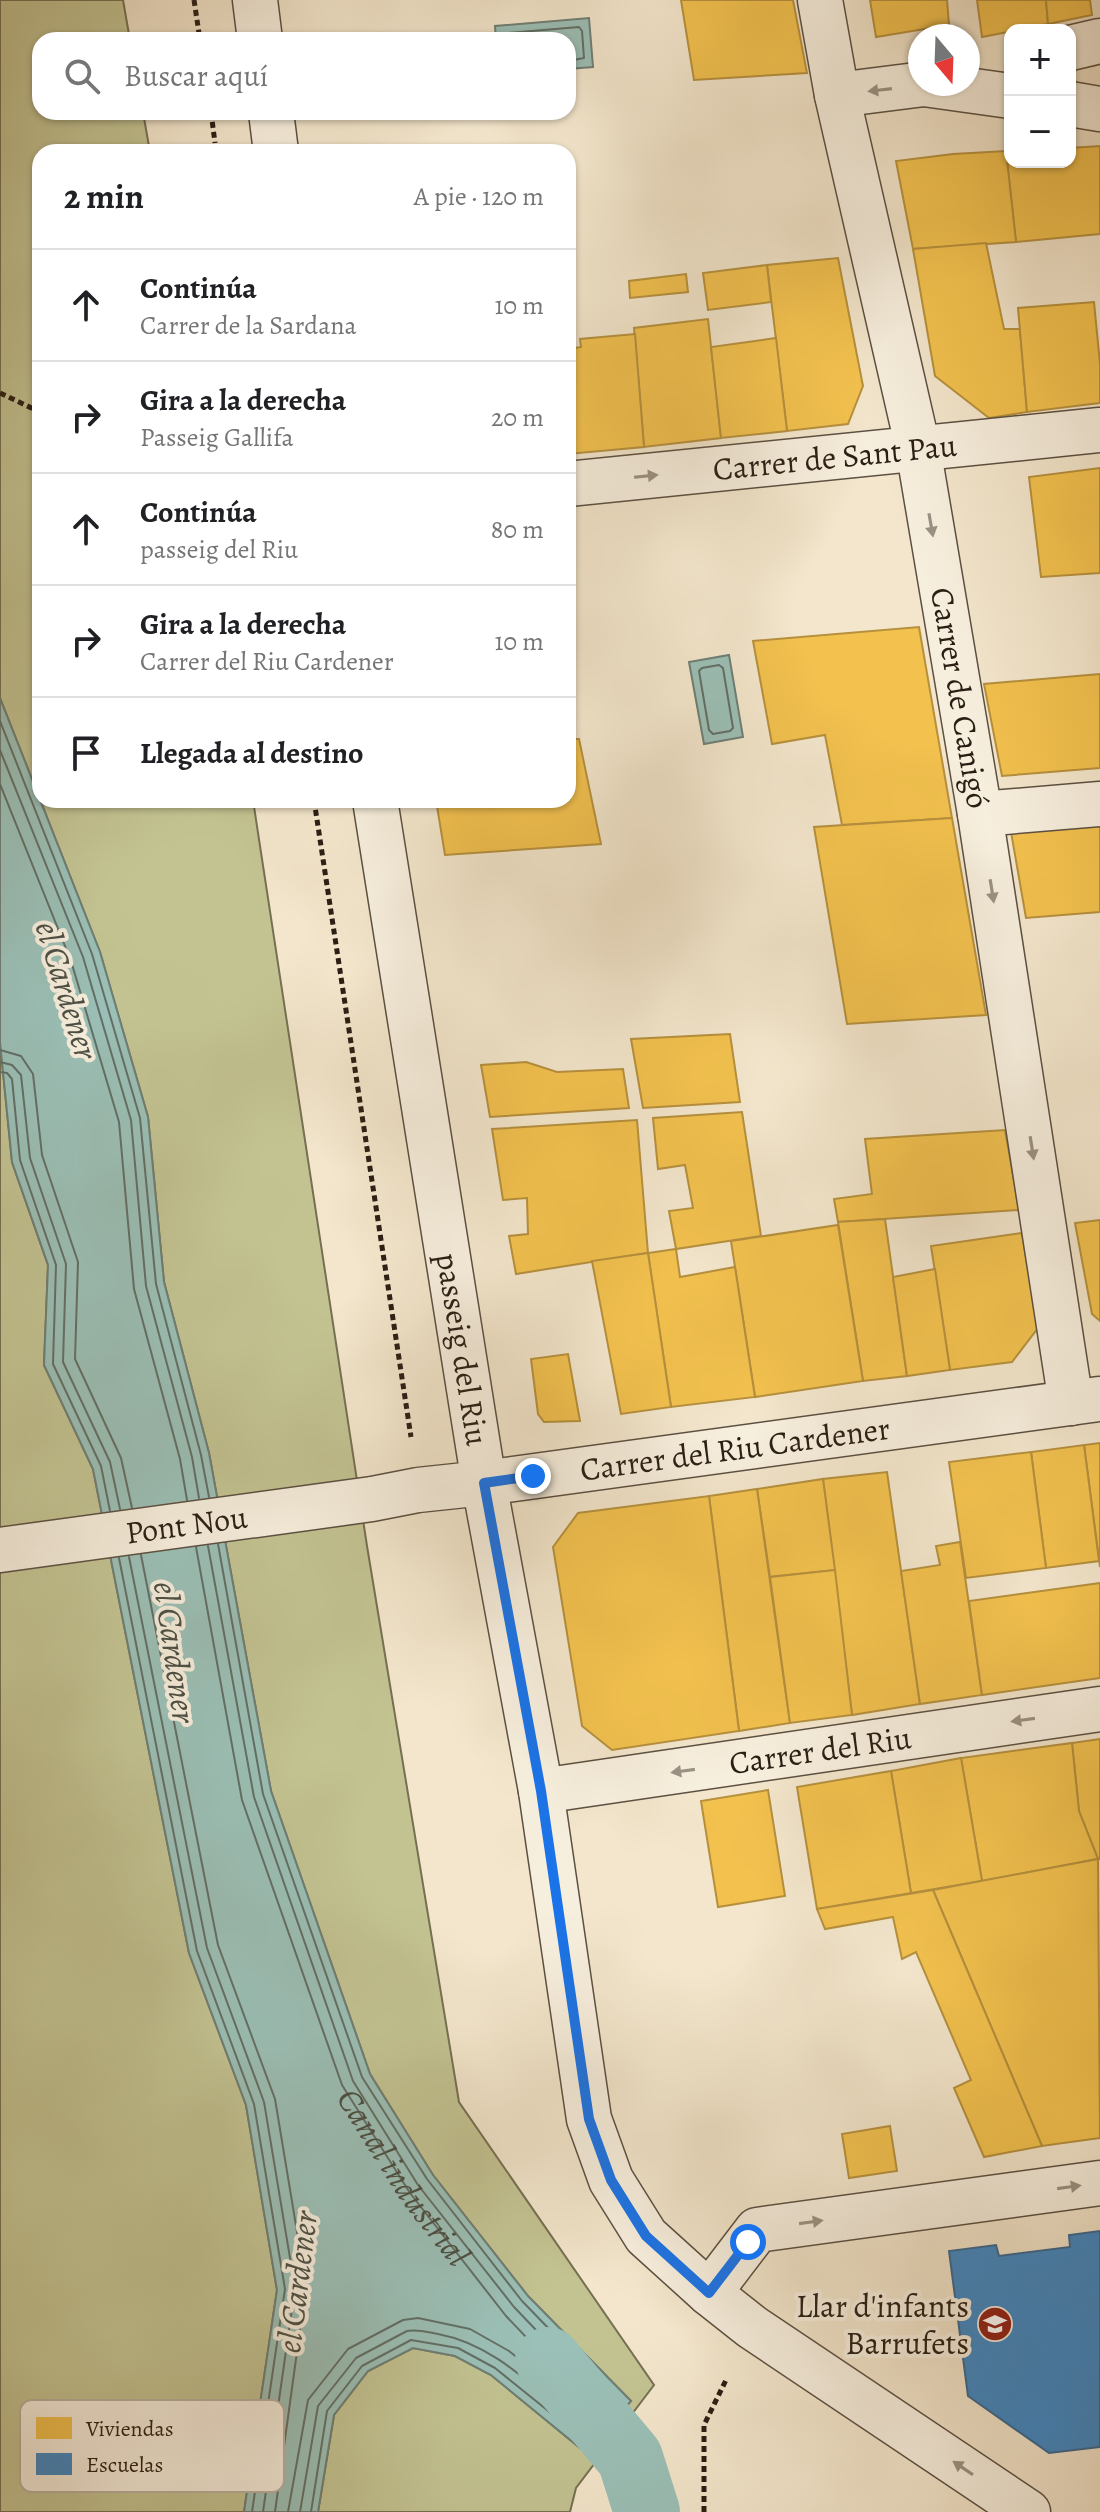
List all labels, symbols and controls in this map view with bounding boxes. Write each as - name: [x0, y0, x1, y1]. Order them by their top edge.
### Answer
- north arrow: [908, 24, 980, 96]
- map controls: [1004, 24, 1076, 168]
- button: +: [1004, 24, 1076, 96]
- search box: [32, 32, 576, 120]
- icon: search: [60, 54, 104, 98]
- text: Buscar aquí: [124, 56, 268, 96]
- one-way arrow: [867, 83, 892, 96]
- button: −: [1004, 96, 1076, 168]
- text: 2 min: [64, 173, 144, 220]
- text: A pie · 120 m: [414, 179, 544, 214]
- text: Continúa: [140, 268, 257, 308]
- icon: ahead: [64, 283, 108, 327]
- text: 10 m: [494, 288, 544, 323]
- text: Carrer de la Sardana: [140, 308, 357, 343]
- text: Gira a la derecha: [140, 380, 346, 420]
- icon: right: [64, 395, 108, 439]
- text: 20 m: [491, 400, 544, 435]
- text: Passeig Gallifa: [140, 420, 294, 455]
- street label: Carrer de Sant Pau: [711, 423, 959, 491]
- one-way arrow: [633, 470, 658, 483]
- text: Continúa: [140, 492, 257, 532]
- icon: ahead: [64, 507, 108, 551]
- text: 80 m: [491, 512, 544, 547]
- one-way arrow: [925, 512, 937, 537]
- text: passeig del Riu: [140, 532, 298, 567]
- street label: Carrer de Canigó: [920, 584, 1001, 812]
- text: Gira a la derecha: [140, 604, 346, 644]
- icon: right: [64, 619, 108, 663]
- text: 10 m: [494, 624, 544, 659]
- text: Carrer del Riu Cardener: [140, 644, 394, 679]
- icon: arrive: [64, 731, 108, 775]
- text: Llegada al destino: [140, 733, 363, 773]
- one-way arrow: [986, 879, 999, 904]
- water label: el Cardener: [24, 915, 111, 1066]
- one-way arrow: [1026, 1136, 1039, 1161]
- street label: passeig del Riu: [426, 1249, 500, 1449]
- street label: Carrer del Riu Cardener: [577, 1406, 893, 1492]
- route end: [515, 1458, 551, 1494]
- street label: Pont Nou: [123, 1494, 250, 1555]
- water label: el Cardener: [142, 1578, 208, 1727]
- one-way arrow: [1010, 1714, 1035, 1727]
- street label: Carrer del Riu: [726, 1715, 915, 1785]
- one-way arrow: [670, 1765, 695, 1778]
- water label: Canal industrial: [326, 2079, 482, 2276]
- one-way arrow: [1057, 2181, 1082, 2194]
- water label: el Cardener: [265, 2207, 329, 2355]
- one-way arrow: [799, 2215, 824, 2228]
- route start: [730, 2224, 766, 2260]
- place label: Llar d'infants Barrufets: [796, 2284, 969, 2365]
- school or university icon: Llar d'infants Barrufets: [976, 2305, 1014, 2343]
- legend: [20, 2400, 284, 2492]
- text: Viviendas: [85, 2414, 174, 2444]
- text: Escuelas: [86, 2450, 163, 2480]
- one-way arrow: [953, 2461, 974, 2476]

